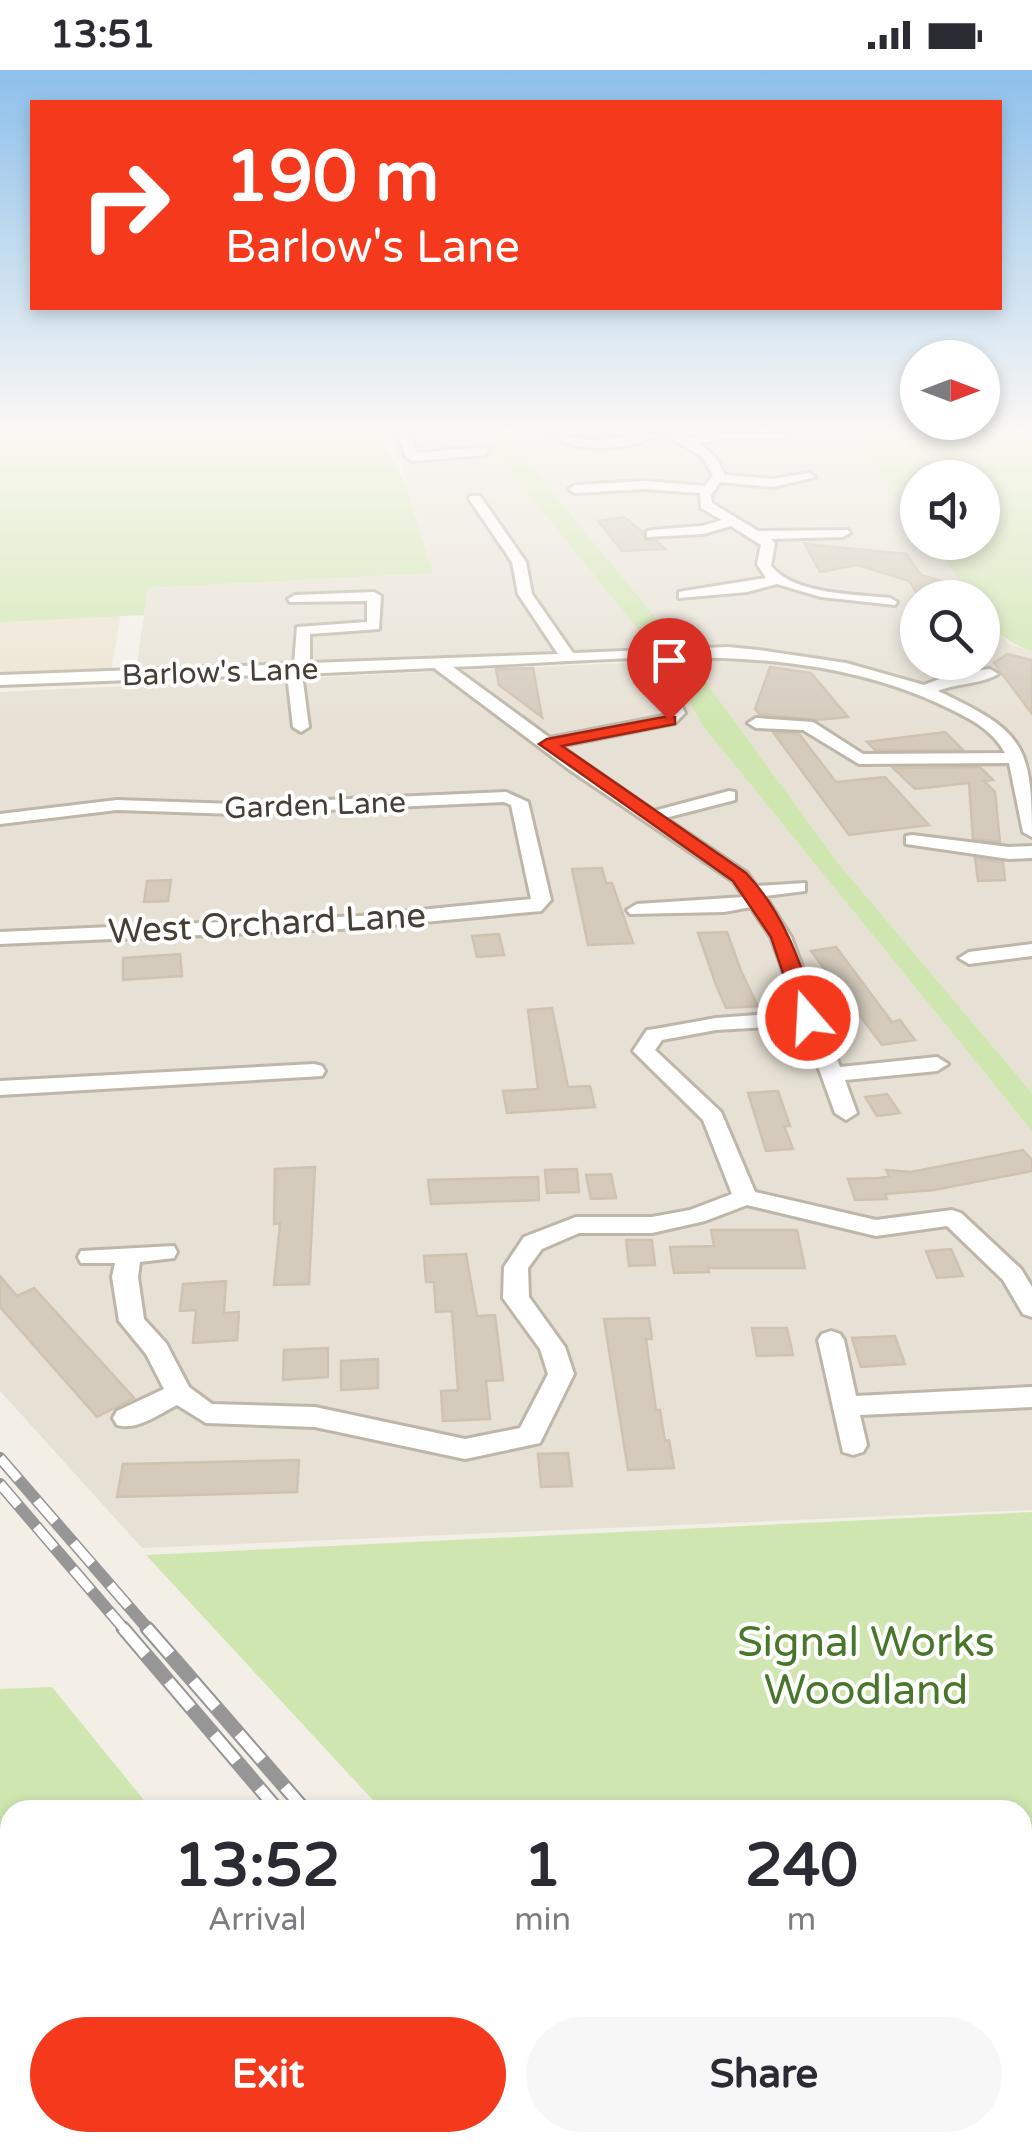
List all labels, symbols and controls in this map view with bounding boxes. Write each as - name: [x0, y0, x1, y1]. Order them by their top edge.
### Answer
- text: 13:51: [50, 12, 155, 58]
- text: 190 m: [225, 136, 439, 220]
- icon: right: [60, 140, 190, 270]
- text: Barlow's Lane: [225, 221, 520, 275]
- north arrow: [900, 340, 1000, 440]
- map controls: [900, 340, 1000, 680]
- button: sound: [900, 460, 1000, 560]
- button: search: [900, 580, 1000, 680]
- pin: [627, 618, 712, 721]
- icon: arrive: [642, 633, 697, 688]
- street label: Barlow's Lane: [121, 651, 319, 694]
- street label: Garden Lane: [223, 784, 407, 827]
- street label: West Orchard Lane: [107, 895, 427, 953]
- position arrow: [756, 966, 860, 1070]
- park label: Signal Works Woodland: [737, 1617, 995, 1716]
- text: 13:52: [174, 1830, 340, 1902]
- text: 1: [524, 1830, 561, 1902]
- text: 240: [745, 1830, 858, 1902]
- text: Arrival: [208, 1901, 307, 1939]
- text: min: [514, 1901, 571, 1939]
- text: m: [787, 1901, 816, 1939]
- button: Exit: [30, 2017, 506, 2132]
- button: Share: [526, 2017, 1002, 2132]

